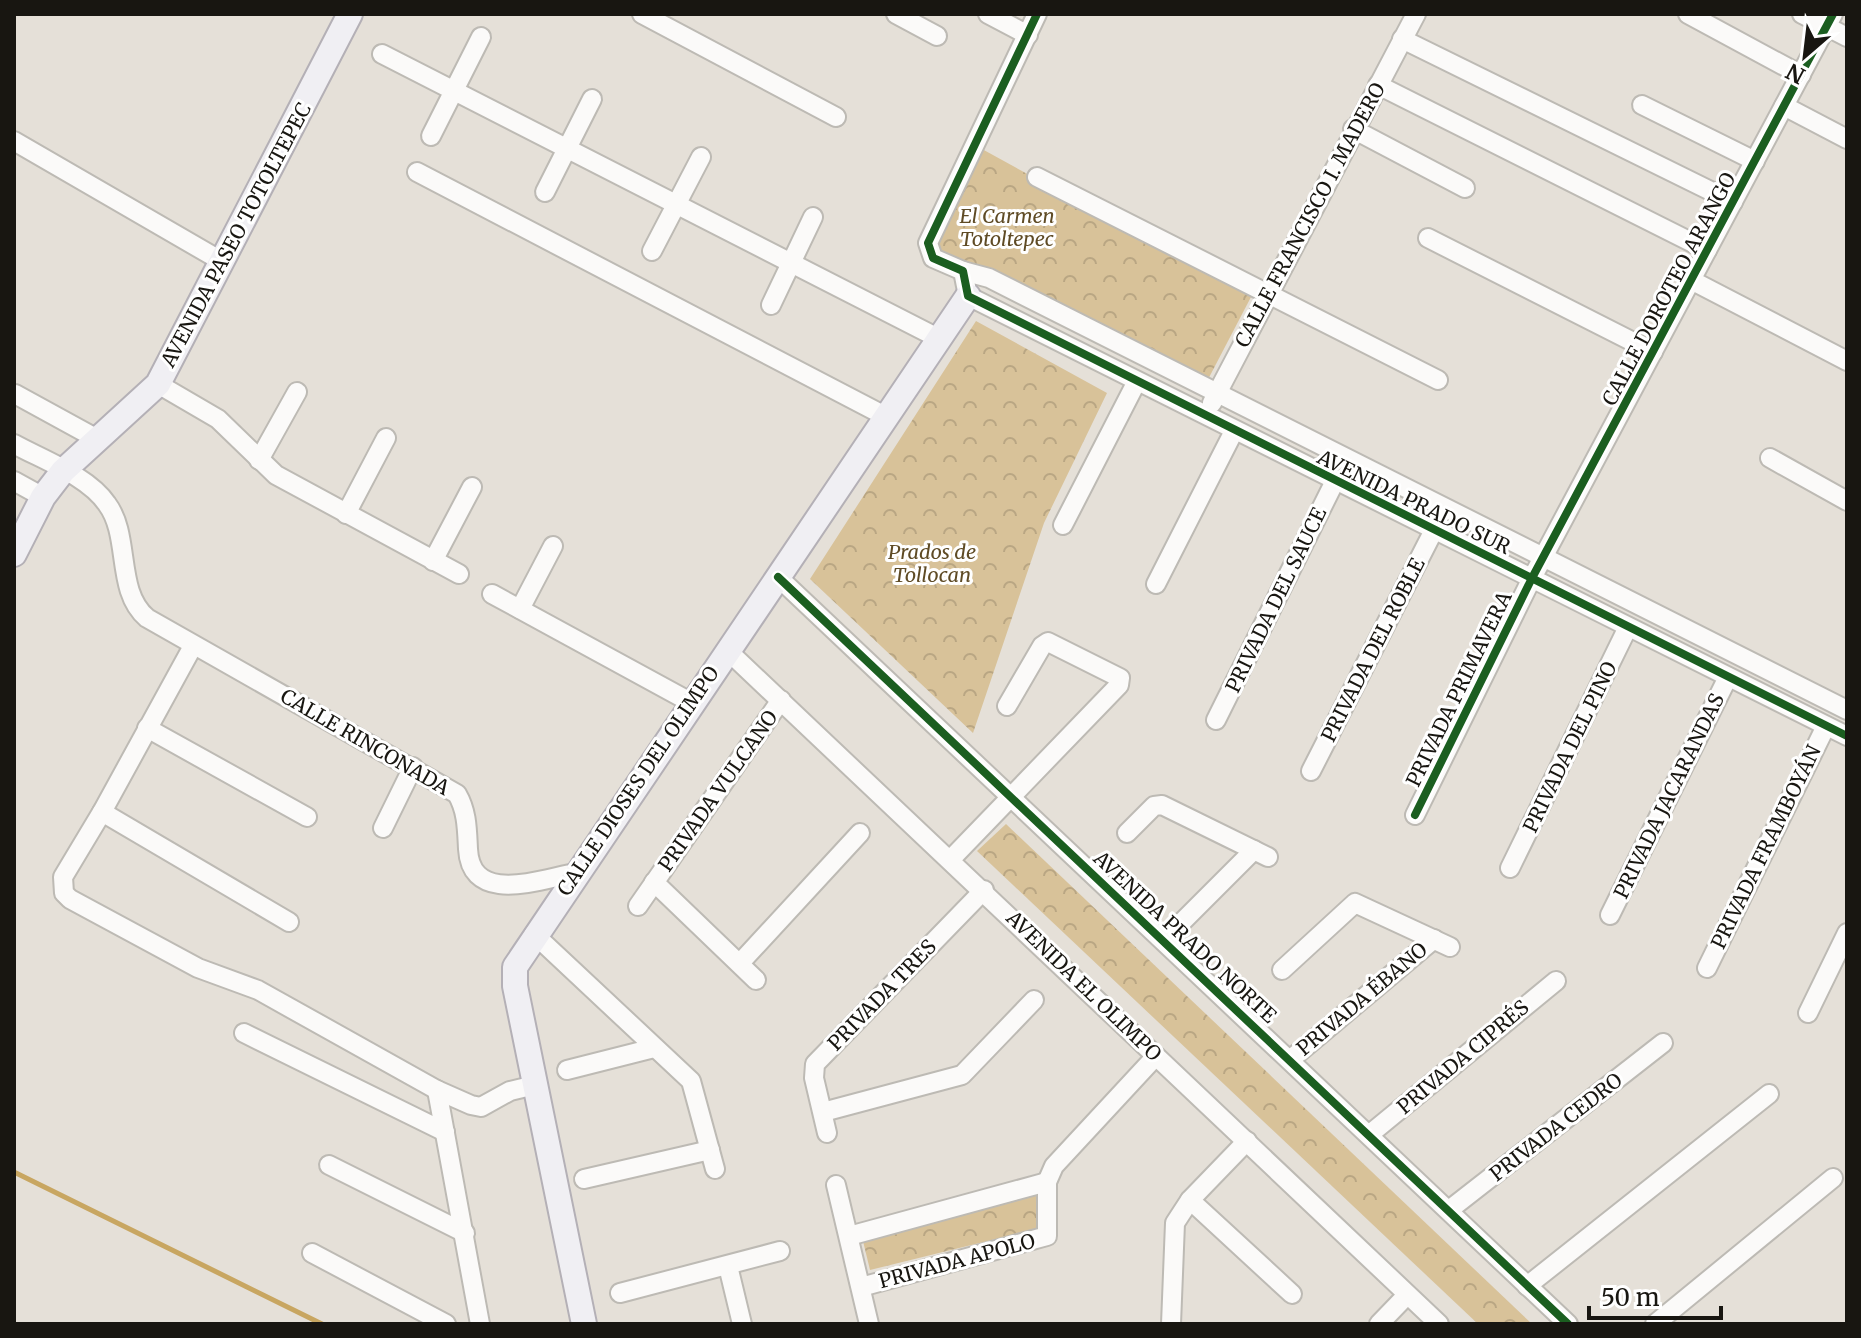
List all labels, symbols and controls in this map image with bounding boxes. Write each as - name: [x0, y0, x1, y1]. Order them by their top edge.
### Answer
- north arrow: [1765, 16, 1845, 96]
- text: N: [1781, 57, 1810, 90]
- street label: CALLE FRANCISCO I. MADERO: [1229, 78, 1390, 351]
- street label: AVENIDA PASEO TOTOLTEPEC: [155, 98, 316, 372]
- street label: CALLE DOROTEO ARANGO: [1596, 168, 1741, 410]
- park label: El Carmen Totoltepec: [959, 203, 1055, 251]
- street label: AVENIDA PRADO SUR: [1313, 443, 1515, 559]
- street label: PRIVADA DEL SAUCE: [1220, 503, 1331, 696]
- park label: Prados de Tollocan: [888, 539, 976, 587]
- street label: PRIVADA DEL ROBLE: [1315, 553, 1430, 746]
- street label: PRIVADA PRIMAVERA: [1400, 586, 1517, 791]
- street label: PRIVADA DEL PINO: [1517, 657, 1622, 836]
- street label: CALLE DIOSES DEL OLIMPO: [551, 661, 724, 900]
- street label: CALLE RINCONADA: [276, 683, 455, 801]
- street label: PRIVADA JACARANDAS: [1608, 689, 1729, 902]
- street label: PRIVADA VULCANO: [653, 705, 783, 876]
- street label: PRIVADA FRAMBOYÁN: [1704, 740, 1826, 953]
- street label: AVENIDA PRADO NORTE: [1088, 845, 1282, 1028]
- street label: AVENIDA EL OLIMPO: [1001, 904, 1167, 1066]
- street label: PRIVADA TRES: [822, 934, 941, 1056]
- street label: PRIVADA ÉBANO: [1290, 935, 1432, 1061]
- street label: PRIVADA CIPRÉS: [1390, 993, 1534, 1119]
- street label: PRIVADA CEDRO: [1484, 1067, 1627, 1186]
- street label: PRIVADA APOLO: [876, 1228, 1038, 1293]
- scale bar: [1589, 1270, 1721, 1320]
- text: 50 m: [1601, 1282, 1660, 1313]

